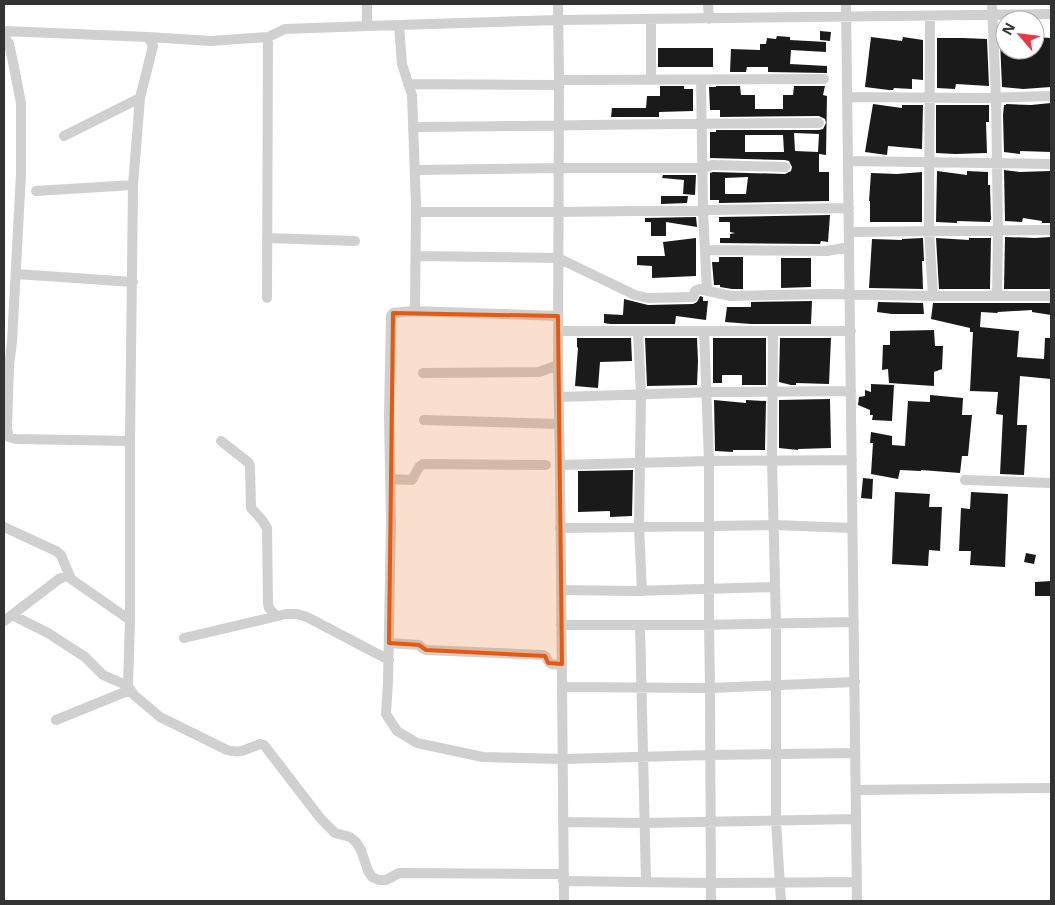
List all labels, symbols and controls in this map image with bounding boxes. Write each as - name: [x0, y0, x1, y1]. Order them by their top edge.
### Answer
- north arrow: [995, 10, 1045, 60]
- text: N: [997, 19, 1019, 38]

